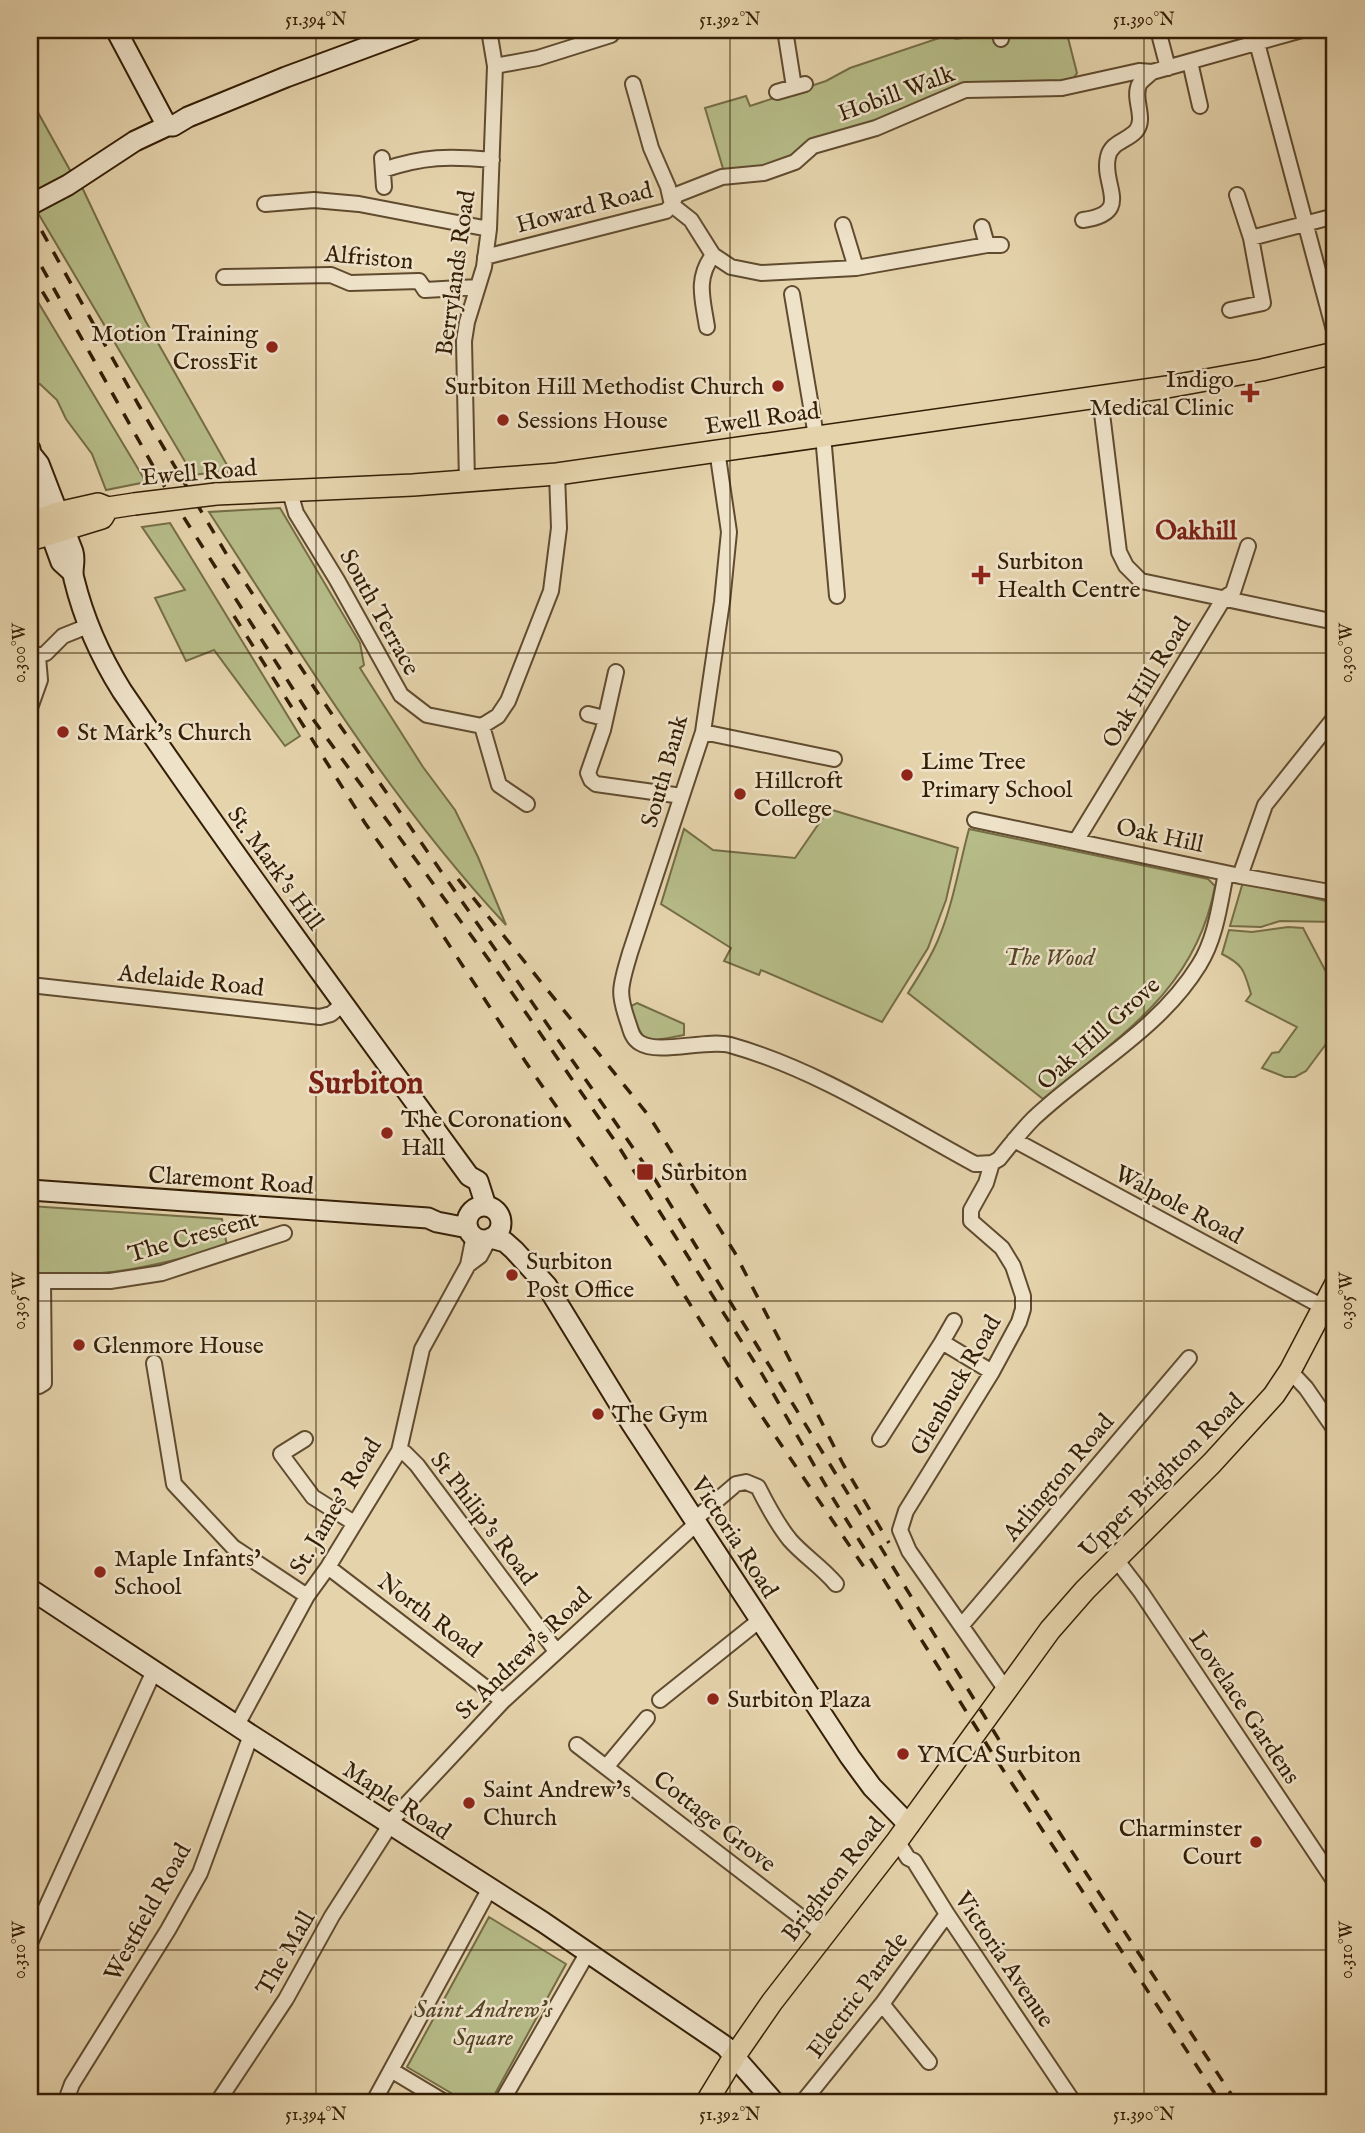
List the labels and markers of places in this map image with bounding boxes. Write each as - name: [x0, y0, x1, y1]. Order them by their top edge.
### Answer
- place label: Motion Training CrossFit: [91, 319, 259, 378]
- marker: Motion Training CrossFit: [264, 339, 280, 355]
- place label: Indigo Medical Clinic: [1089, 365, 1234, 424]
- place label: Surbiton Hill Methodist Church: [444, 372, 764, 403]
- marker: Surbiton Hill Methodist Church: [770, 378, 786, 394]
- marker: Indigo Medical Clinic: [1240, 383, 1260, 403]
- place label: Sessions House: [517, 406, 668, 437]
- marker: Sessions House: [495, 412, 511, 428]
- place label: Surbiton Health Centre: [997, 547, 1140, 606]
- marker: Surbiton Health Centre: [971, 565, 991, 585]
- place label: St Mark's Church: [77, 718, 252, 749]
- marker: St Mark's Church: [55, 724, 71, 740]
- place label: Lime Tree Primary School: [921, 747, 1073, 806]
- place label: Hillcroft College: [754, 766, 843, 825]
- marker: Lime Tree Primary School: [899, 767, 915, 783]
- marker: Hillcroft College: [732, 786, 748, 802]
- place label: The Coronation Hall: [401, 1105, 563, 1164]
- marker: The Coronation Hall: [379, 1125, 395, 1141]
- place label: Surbiton: [661, 1158, 748, 1189]
- marker: Surbiton: [635, 1162, 655, 1182]
- place label: Surbiton Post Office: [526, 1247, 634, 1306]
- marker: Surbiton Post Office: [504, 1267, 520, 1283]
- place label: Glenmore House: [93, 1331, 264, 1362]
- marker: Glenmore House: [71, 1337, 87, 1353]
- place label: The Gym: [612, 1400, 708, 1431]
- marker: The Gym: [590, 1406, 606, 1422]
- place label: Maple Infants' School: [114, 1544, 261, 1603]
- marker: Maple Infants' School: [92, 1564, 108, 1580]
- place label: Surbiton Plaza: [727, 1685, 872, 1716]
- marker: Surbiton Plaza: [705, 1691, 721, 1707]
- place label: YMCA Surbiton: [917, 1740, 1081, 1771]
- marker: YMCA Surbiton: [895, 1746, 911, 1762]
- place label: Saint Andrew's Church: [483, 1775, 631, 1834]
- marker: Saint Andrew's Church: [461, 1795, 477, 1811]
- place label: Charminster Court: [1119, 1814, 1242, 1873]
- marker: Charminster Court: [1248, 1834, 1264, 1850]

